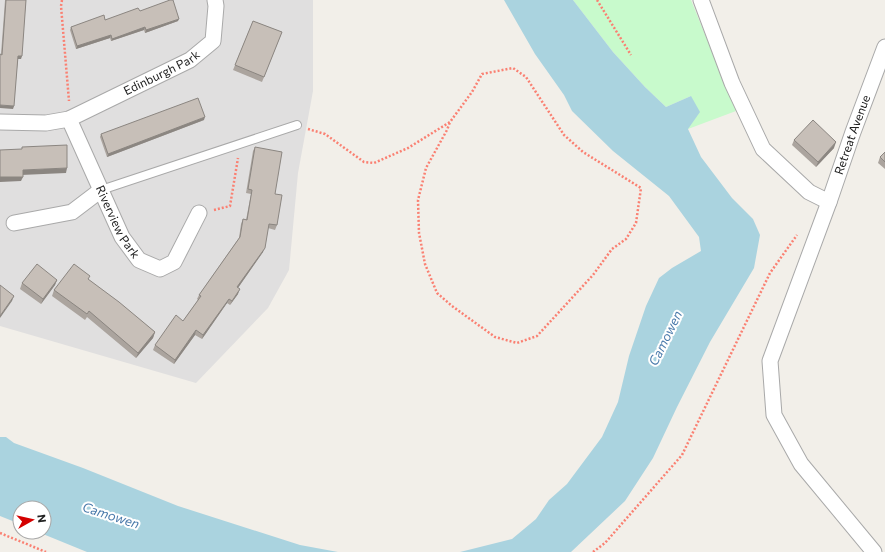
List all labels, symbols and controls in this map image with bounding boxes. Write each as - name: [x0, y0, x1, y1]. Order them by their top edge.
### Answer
- street label: Edinburgh Park: [121, 47, 203, 97]
- street label: Retreat Avenue: [831, 93, 872, 176]
- street label: Riverview Park: [94, 183, 144, 261]
- water label: Camowen: [645, 308, 685, 368]
- water label: Camowen: [80, 498, 142, 532]
- north arrow: [12, 500, 52, 540]
- text: N: [35, 514, 49, 524]

